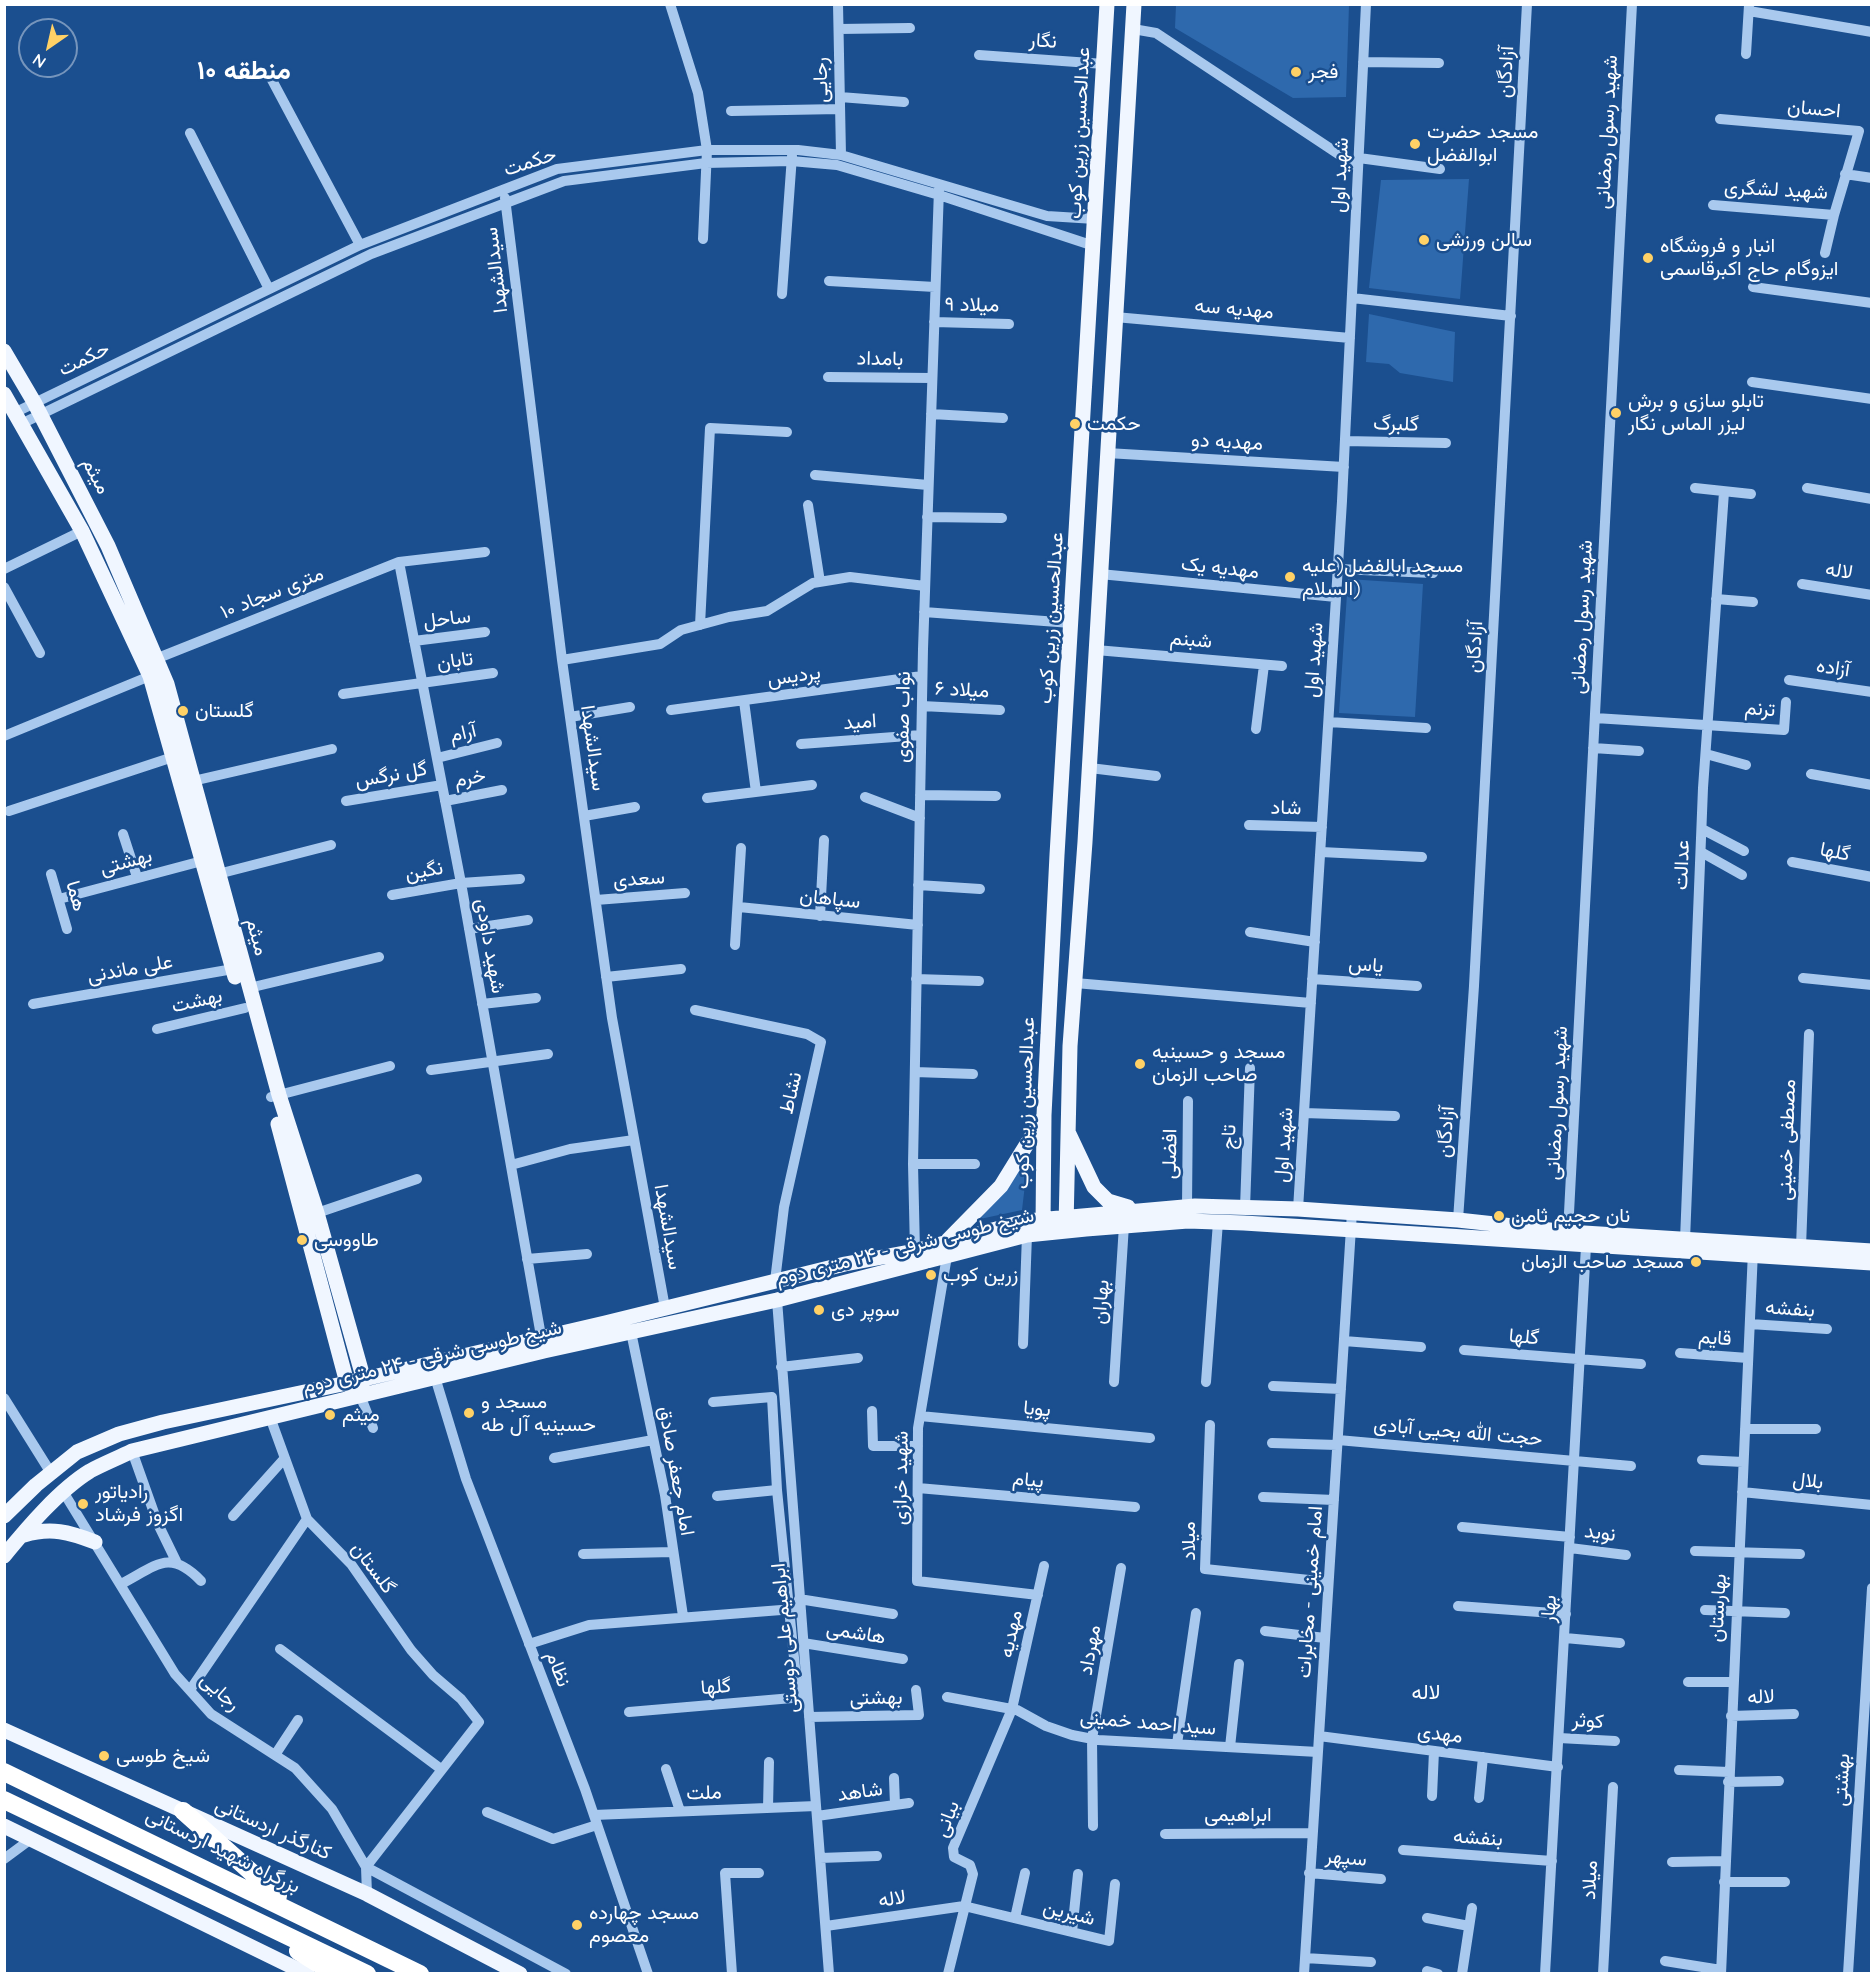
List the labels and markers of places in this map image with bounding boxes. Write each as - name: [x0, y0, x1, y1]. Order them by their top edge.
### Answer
- place label: فجر: [1308, 60, 1338, 84]
- marker: فجر: [1289, 65, 1303, 79]
- place label: مسجد حضرت ابوالفضل: [1427, 120, 1539, 167]
- marker: مسجد حضرت ابوالفضل: [1408, 137, 1422, 151]
- place label: سالن ورزشی: [1436, 228, 1532, 252]
- marker: سالن ورزشی: [1417, 233, 1431, 247]
- place label: انبار و فروشگاه ایزوگام حاج اکبرقاسمی: [1660, 234, 1838, 281]
- marker: انبار و فروشگاه ایزوگام حاج اکبرقاسمی: [1641, 251, 1655, 265]
- place label: تابلو سازی و برش لیزر الماس نگار: [1628, 389, 1764, 436]
- marker: تابلو سازی و برش لیزر الماس نگار: [1609, 406, 1623, 420]
- place label: حکمت: [1087, 412, 1141, 436]
- marker: حکمت: [1068, 417, 1082, 431]
- place label: مسجد ابالفضل(علیه السلام): [1302, 554, 1463, 601]
- marker: مسجد ابالفضل(علیه السلام): [1283, 570, 1297, 584]
- place label: گلستان: [195, 699, 254, 723]
- marker: گلستان: [176, 704, 190, 718]
- place label: مسجد و حسینیه صاحب الزمان: [1152, 1040, 1286, 1087]
- marker: مسجد و حسینیه صاحب الزمان: [1133, 1057, 1147, 1071]
- place label: نان حجیم ثامن: [1511, 1204, 1630, 1228]
- marker: نان حجیم ثامن: [1492, 1209, 1506, 1223]
- place label: طاووسی: [314, 1228, 379, 1252]
- marker: طاووسی: [295, 1233, 309, 1247]
- place label: مسجد صاحب الزمان: [1521, 1250, 1684, 1274]
- marker: مسجد صاحب الزمان: [1689, 1255, 1703, 1269]
- place label: زرین کوب: [943, 1263, 1018, 1287]
- marker: زرین کوب: [924, 1268, 938, 1282]
- place label: سوپر دی: [831, 1298, 899, 1322]
- marker: سوپر دی: [812, 1303, 826, 1317]
- place label: مسجد و حسینیه آل طه: [481, 1390, 596, 1437]
- place label: میثم: [342, 1403, 380, 1427]
- marker: مسجد و حسینیه آل طه: [462, 1406, 476, 1420]
- marker: میثم: [323, 1408, 337, 1422]
- place label: رادیاتور اگزوز فرشاد: [95, 1480, 183, 1527]
- marker: رادیاتور اگزوز فرشاد: [76, 1497, 90, 1511]
- place label: شیخ طوسی: [116, 1744, 210, 1768]
- marker: شیخ طوسی: [97, 1749, 111, 1763]
- place label: مسجد چهارده معصوم: [589, 1901, 699, 1948]
- marker: مسجد چهارده معصوم: [570, 1918, 584, 1932]

